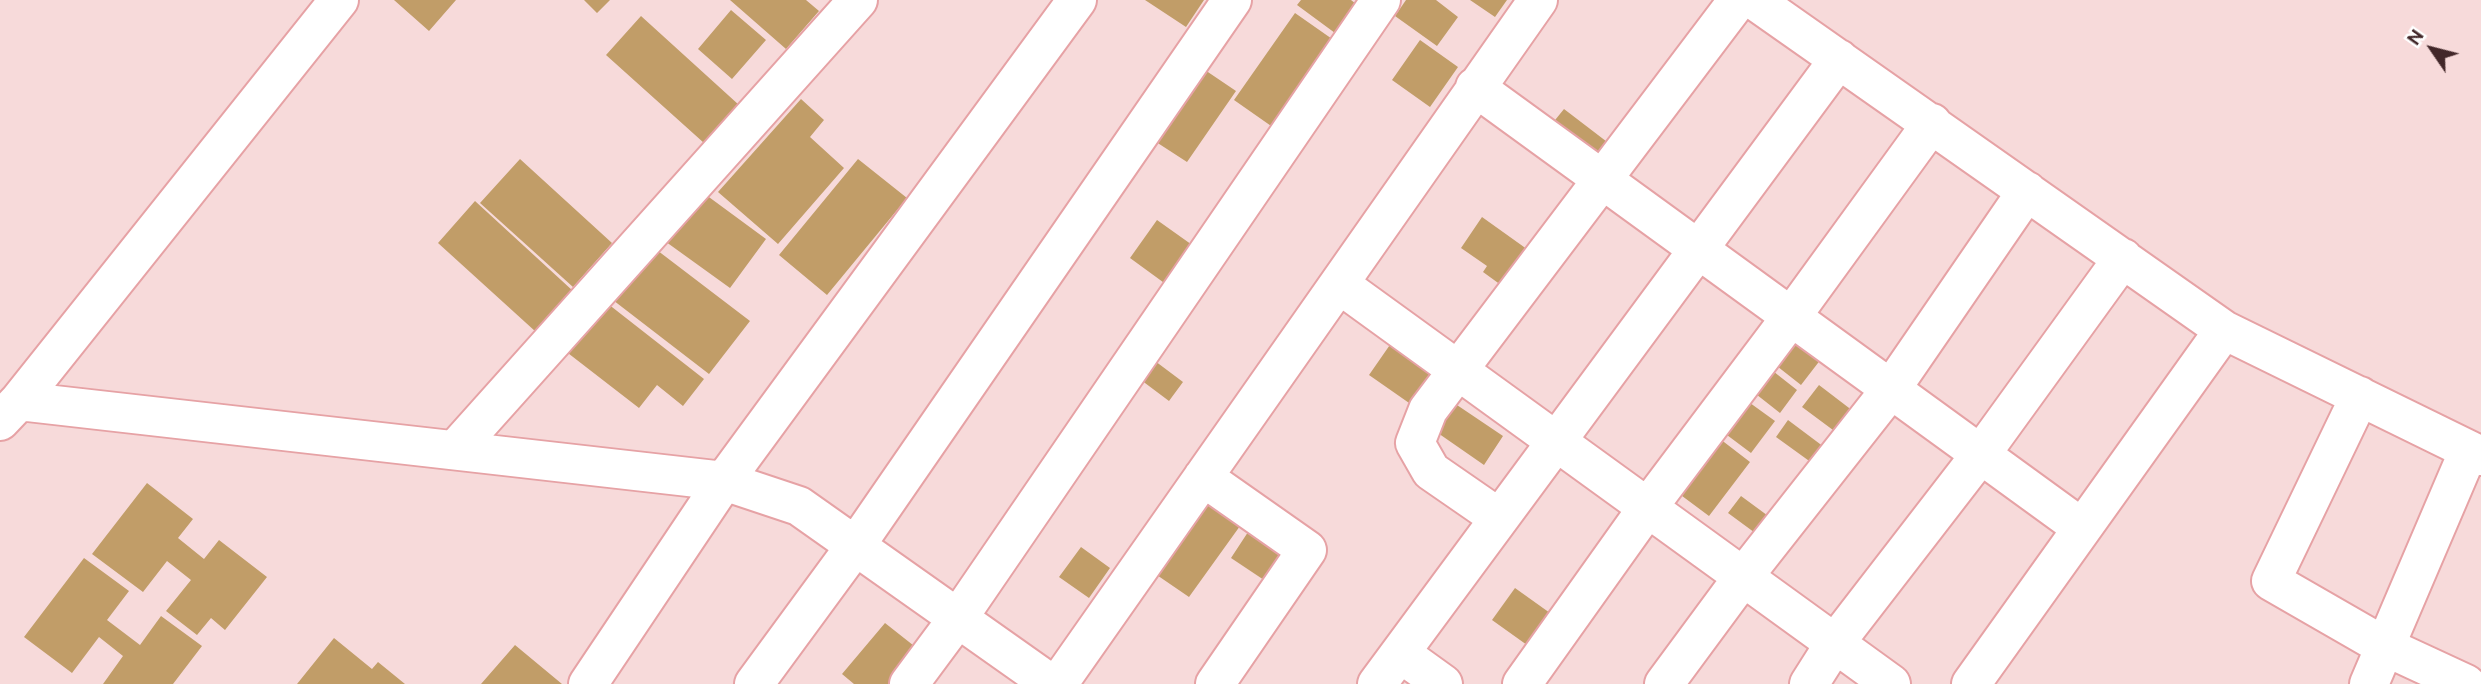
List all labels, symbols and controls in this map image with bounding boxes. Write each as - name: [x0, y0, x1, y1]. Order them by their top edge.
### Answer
- north arrow: [2397, 14, 2467, 84]
- text: N: [2402, 25, 2428, 49]

